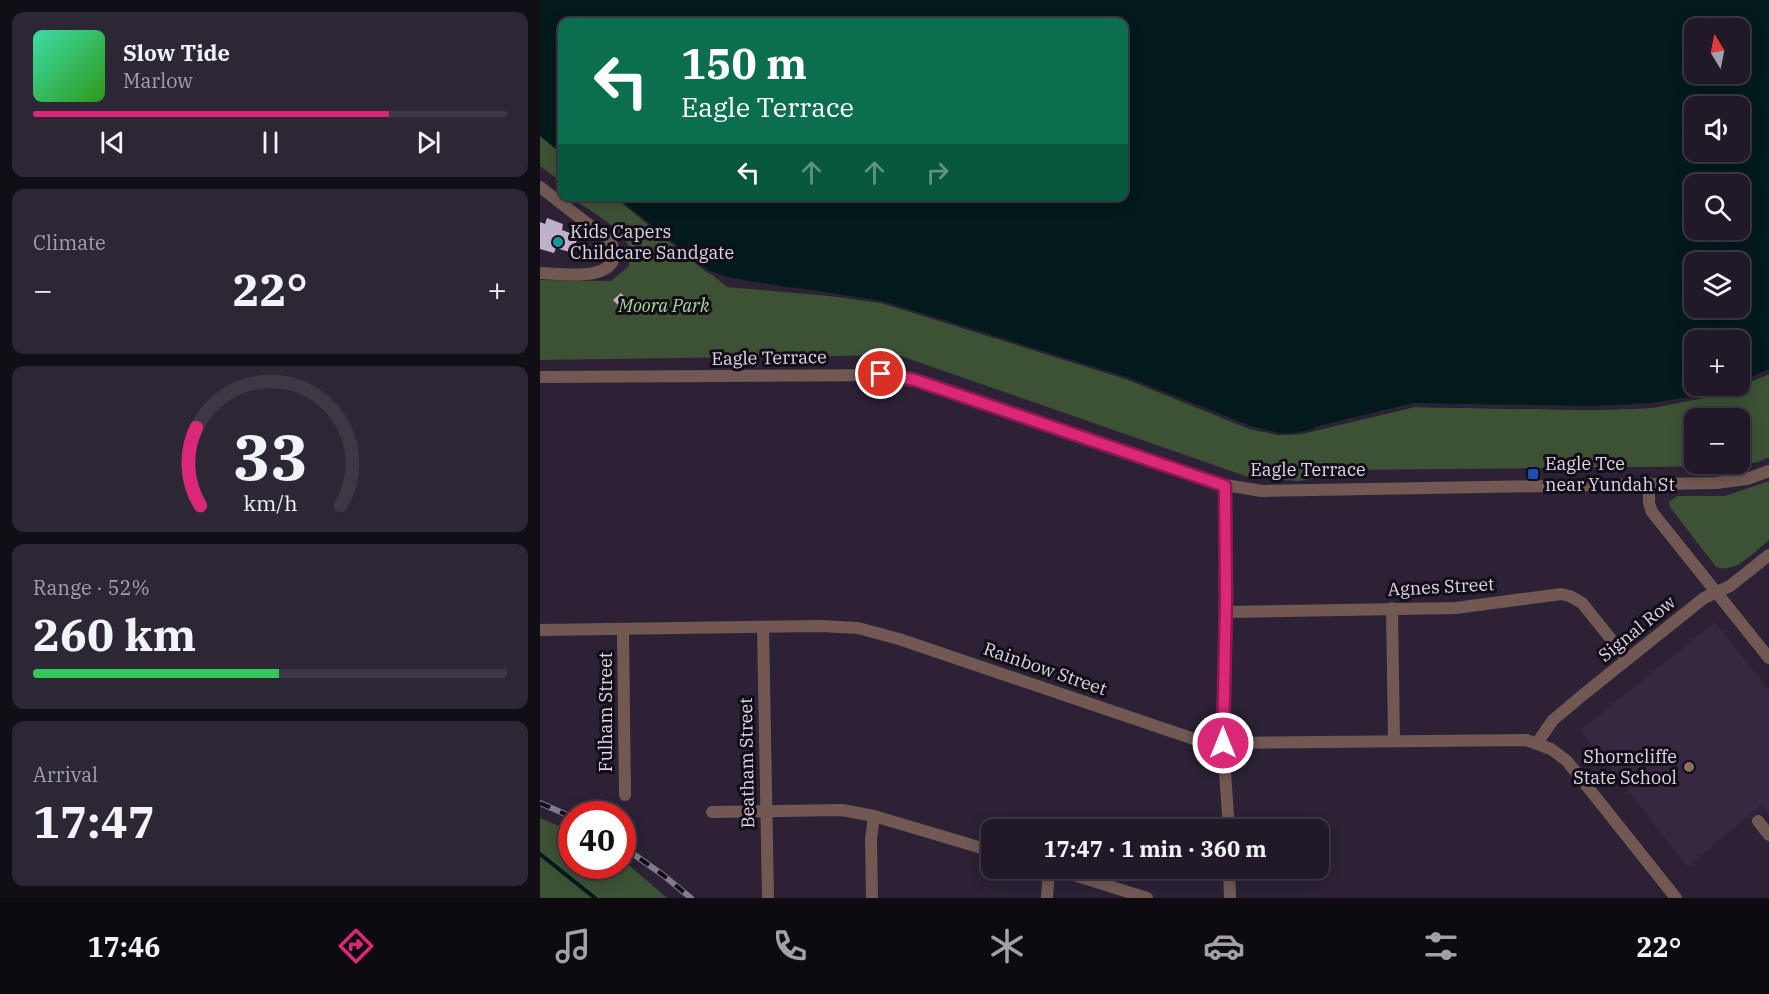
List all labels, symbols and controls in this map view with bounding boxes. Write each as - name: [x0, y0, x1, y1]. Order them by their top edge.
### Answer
- north arrow: [1684, 18, 1750, 84]
- map controls: [1684, 18, 1750, 474]
- text: 150 m: [681, 36, 807, 91]
- text: Slow Tide: [123, 38, 230, 67]
- icon: left: [582, 42, 660, 120]
- text: Marlow: [123, 67, 193, 94]
- text: Eagle Terrace: [681, 89, 854, 124]
- button: sound: [1684, 96, 1750, 162]
- icon: previous: [96, 126, 129, 159]
- icon: pause: [254, 126, 287, 159]
- icon: next: [412, 126, 445, 159]
- icon: left: [732, 156, 765, 189]
- icon: ahead: [795, 156, 828, 189]
- icon: ahead: [858, 156, 891, 189]
- icon: right: [921, 156, 954, 189]
- button: search: [1684, 174, 1750, 240]
- place label: Kids Capers Childcare Sandgate: [570, 220, 734, 264]
- text: Climate: [33, 229, 106, 256]
- marker: Kids Capers Childcare Sandgate: [551, 235, 565, 249]
- button: layers: [1684, 252, 1750, 318]
- text: 22°: [232, 260, 308, 318]
- text: −: [33, 268, 53, 311]
- text: +: [487, 268, 507, 311]
- park label: Moora Park: [618, 294, 710, 317]
- button: +: [1684, 330, 1750, 396]
- street label: Eagle Terrace: [711, 345, 827, 370]
- pin: [855, 348, 906, 399]
- icon: arrive: [864, 357, 897, 390]
- button: −: [1684, 408, 1750, 474]
- text: 33: [233, 416, 307, 497]
- place label: Eagle Tce near Yundah St: [1545, 452, 1675, 496]
- street label: Eagle Terrace: [1250, 458, 1366, 481]
- marker: Eagle Tce near Yundah St: [1526, 467, 1540, 481]
- text: km/h: [243, 489, 297, 517]
- street label: Agnes Street: [1387, 572, 1495, 601]
- text: Range · 52%: [33, 574, 150, 601]
- street label: Signal Row: [1593, 590, 1680, 667]
- text: 260 km: [33, 605, 196, 663]
- street label: Rainbow Street: [981, 637, 1110, 700]
- street label: Fulham Street: [594, 652, 617, 772]
- street label: Beatham Street: [734, 697, 759, 829]
- position arrow: [1191, 711, 1255, 775]
- place label: Shorncliffe State School: [1573, 745, 1677, 789]
- marker: Shorncliffe State School: [1682, 760, 1696, 774]
- text: Arrival: [33, 761, 98, 788]
- text: 17:47: [33, 792, 155, 850]
- speed limit sign: 40: [558, 801, 636, 879]
- text: 17:47 · 1 min · 360 m: [1043, 834, 1267, 863]
- icon: directions: [335, 925, 377, 967]
- icon: music: [552, 925, 594, 967]
- icon: phone: [769, 925, 811, 967]
- icon: climate: [986, 925, 1028, 967]
- icon: car: [1203, 925, 1245, 967]
- icon: filters: [1420, 925, 1462, 967]
- text: 17:46: [87, 929, 160, 964]
- text: 22°: [1636, 929, 1682, 964]

